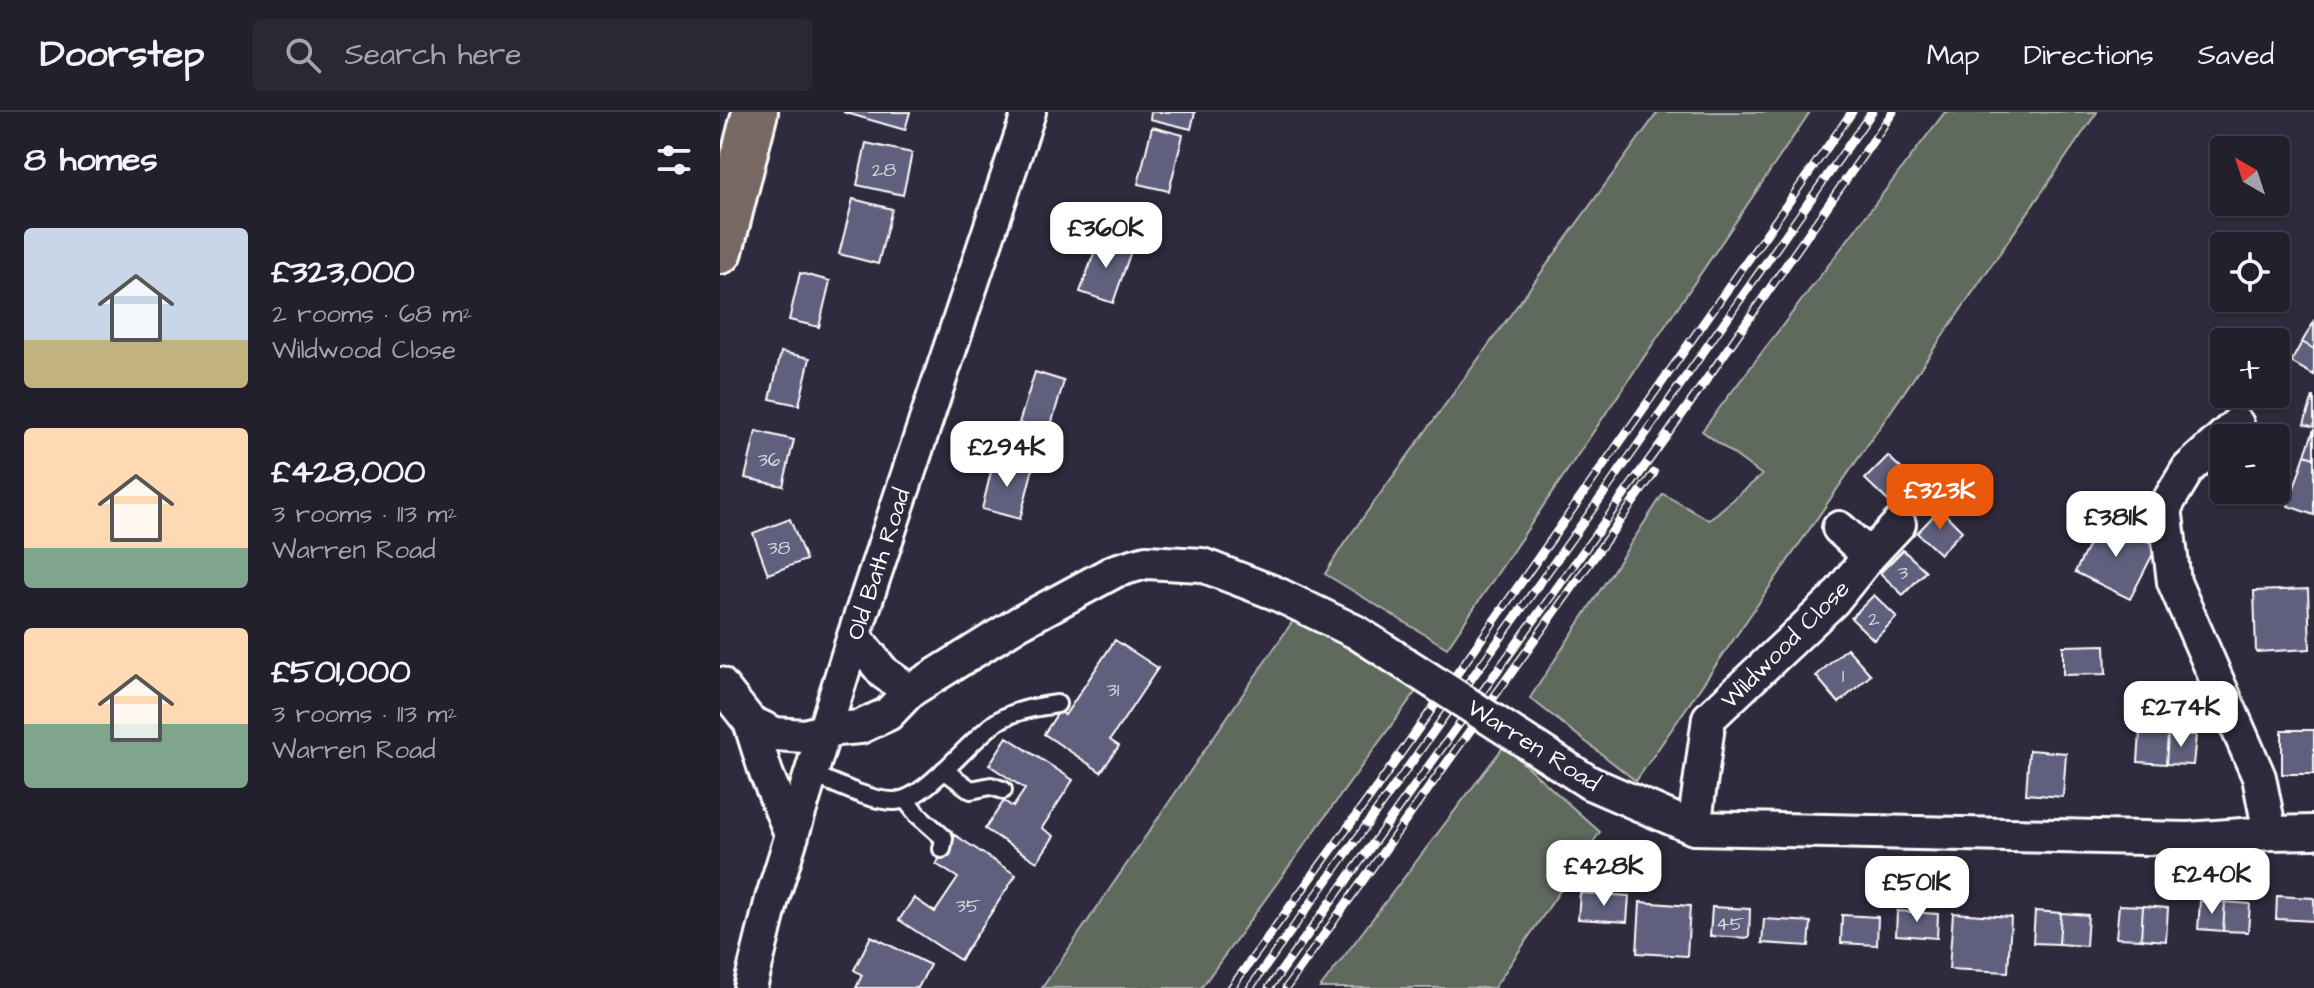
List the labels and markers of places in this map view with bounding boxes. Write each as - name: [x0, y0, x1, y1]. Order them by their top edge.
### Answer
- pin: £360K: [1050, 202, 1162, 270]
- pin: £294K: [951, 421, 1063, 489]
- pin: £323K: [1884, 464, 1996, 532]
- pin: £381K: [2060, 491, 2172, 559]
- pin: £274K: [2125, 681, 2237, 749]
- pin: £428K: [1548, 840, 1660, 908]
- pin: £240K: [2156, 848, 2268, 916]
- pin: £501K: [1861, 856, 1973, 924]

